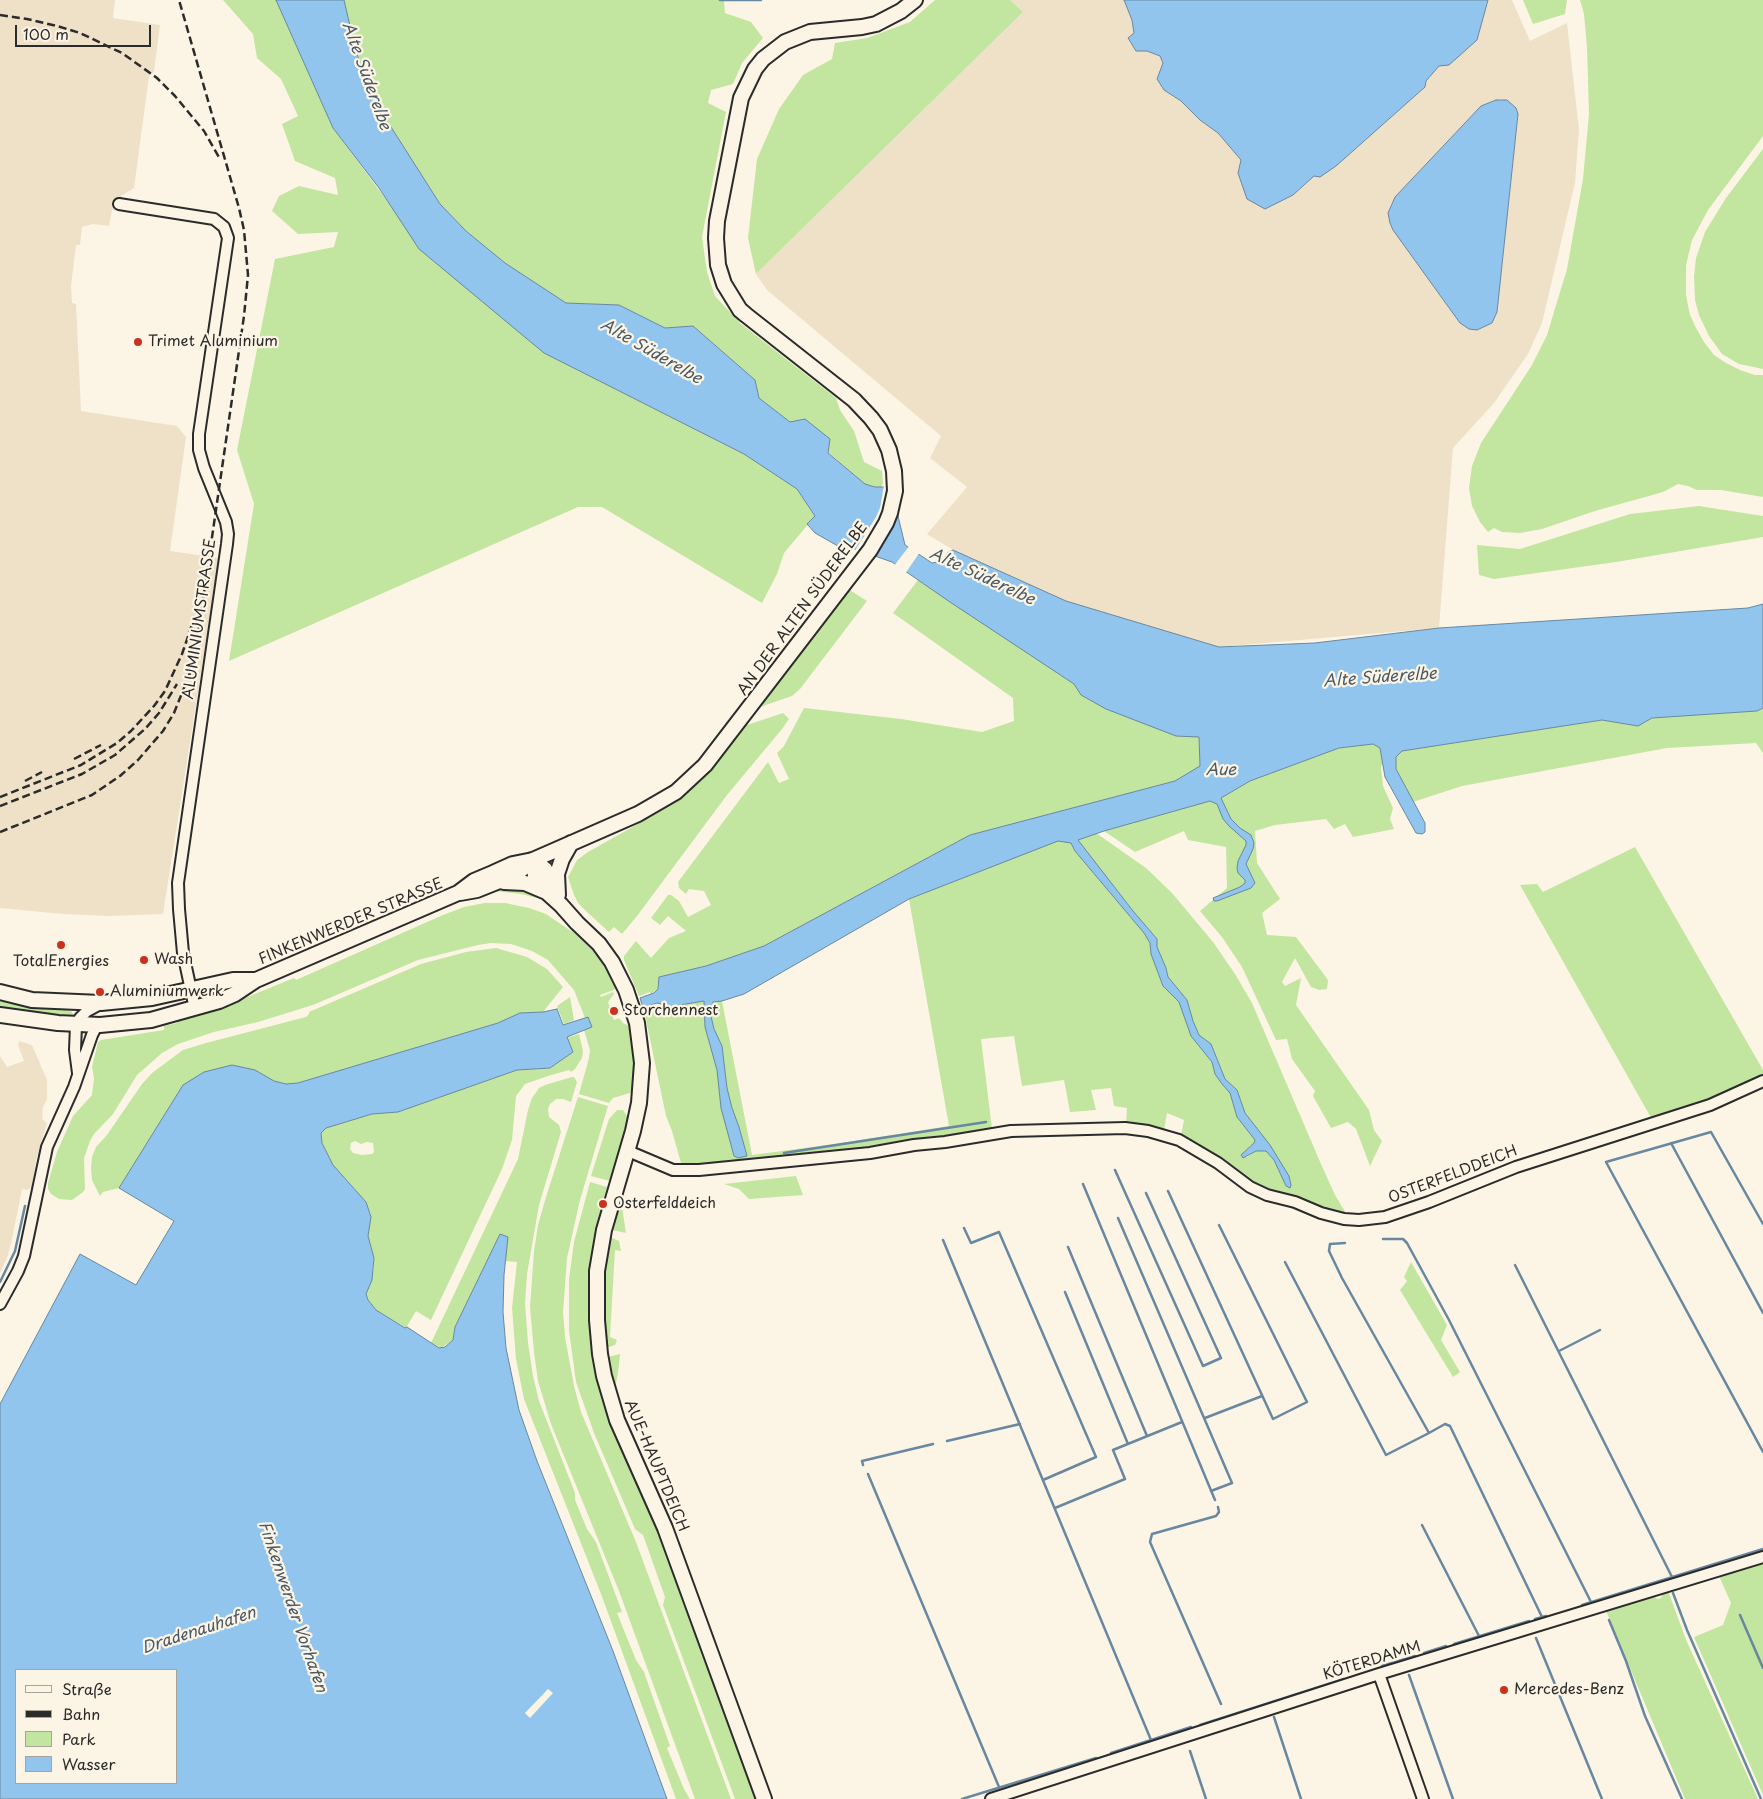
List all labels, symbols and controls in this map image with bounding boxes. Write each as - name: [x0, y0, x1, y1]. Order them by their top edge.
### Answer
- scale bar: [18, 15, 154, 47]
- water label: Alte Süderelbe: [338, 19, 394, 133]
- text: 100 m: [23, 22, 69, 45]
- water label: Alte Süderelbe: [597, 315, 705, 389]
- place label: Trimet Aluminium: [148, 333, 278, 351]
- marker: Trimet Aluminium: [132, 336, 144, 348]
- street label: AN DER ALTEN SÜDERELBE: [734, 519, 872, 699]
- street label: ALUMINIUMSTRASSE: [180, 538, 220, 700]
- water label: Alte Süderelbe: [926, 544, 1038, 610]
- water label: Alte Süderelbe: [1323, 664, 1437, 692]
- water label: Aue: [1206, 761, 1236, 781]
- street label: FINKENWERDER STRASSE: [256, 875, 446, 969]
- marker: TotalEnergies: [55, 939, 67, 951]
- place label: Wash: [154, 951, 193, 969]
- place label: TotalEnergies: [13, 953, 109, 971]
- marker: Wash: [138, 954, 150, 966]
- place label: Aluminiumwerk: [110, 983, 224, 1001]
- marker: Aluminiumwerk: [94, 986, 106, 998]
- place label: Storchennest: [624, 1002, 718, 1020]
- marker: Storchennest: [608, 1005, 620, 1017]
- street label: OSTERFELDDEICH: [1386, 1142, 1520, 1208]
- place label: Osterfelddeich: [613, 1195, 716, 1213]
- marker: Osterfelddeich: [597, 1198, 609, 1210]
- street label: AUE-HAUPTDEICH: [620, 1397, 692, 1535]
- water label: Finkenwerder Vorhafen: [254, 1519, 330, 1695]
- water label: Dradenauhafen: [140, 1604, 258, 1658]
- street label: KÖTERDAMM: [1321, 1638, 1423, 1684]
- legend: [15, 1669, 178, 1784]
- text: Straße: [62, 1677, 112, 1700]
- place label: Mercedes-Benz: [1514, 1681, 1624, 1699]
- marker: Mercedes-Benz: [1498, 1684, 1510, 1696]
- text: Bahn: [62, 1702, 100, 1725]
- text: Park: [62, 1727, 96, 1750]
- text: Wasser: [62, 1752, 115, 1775]

